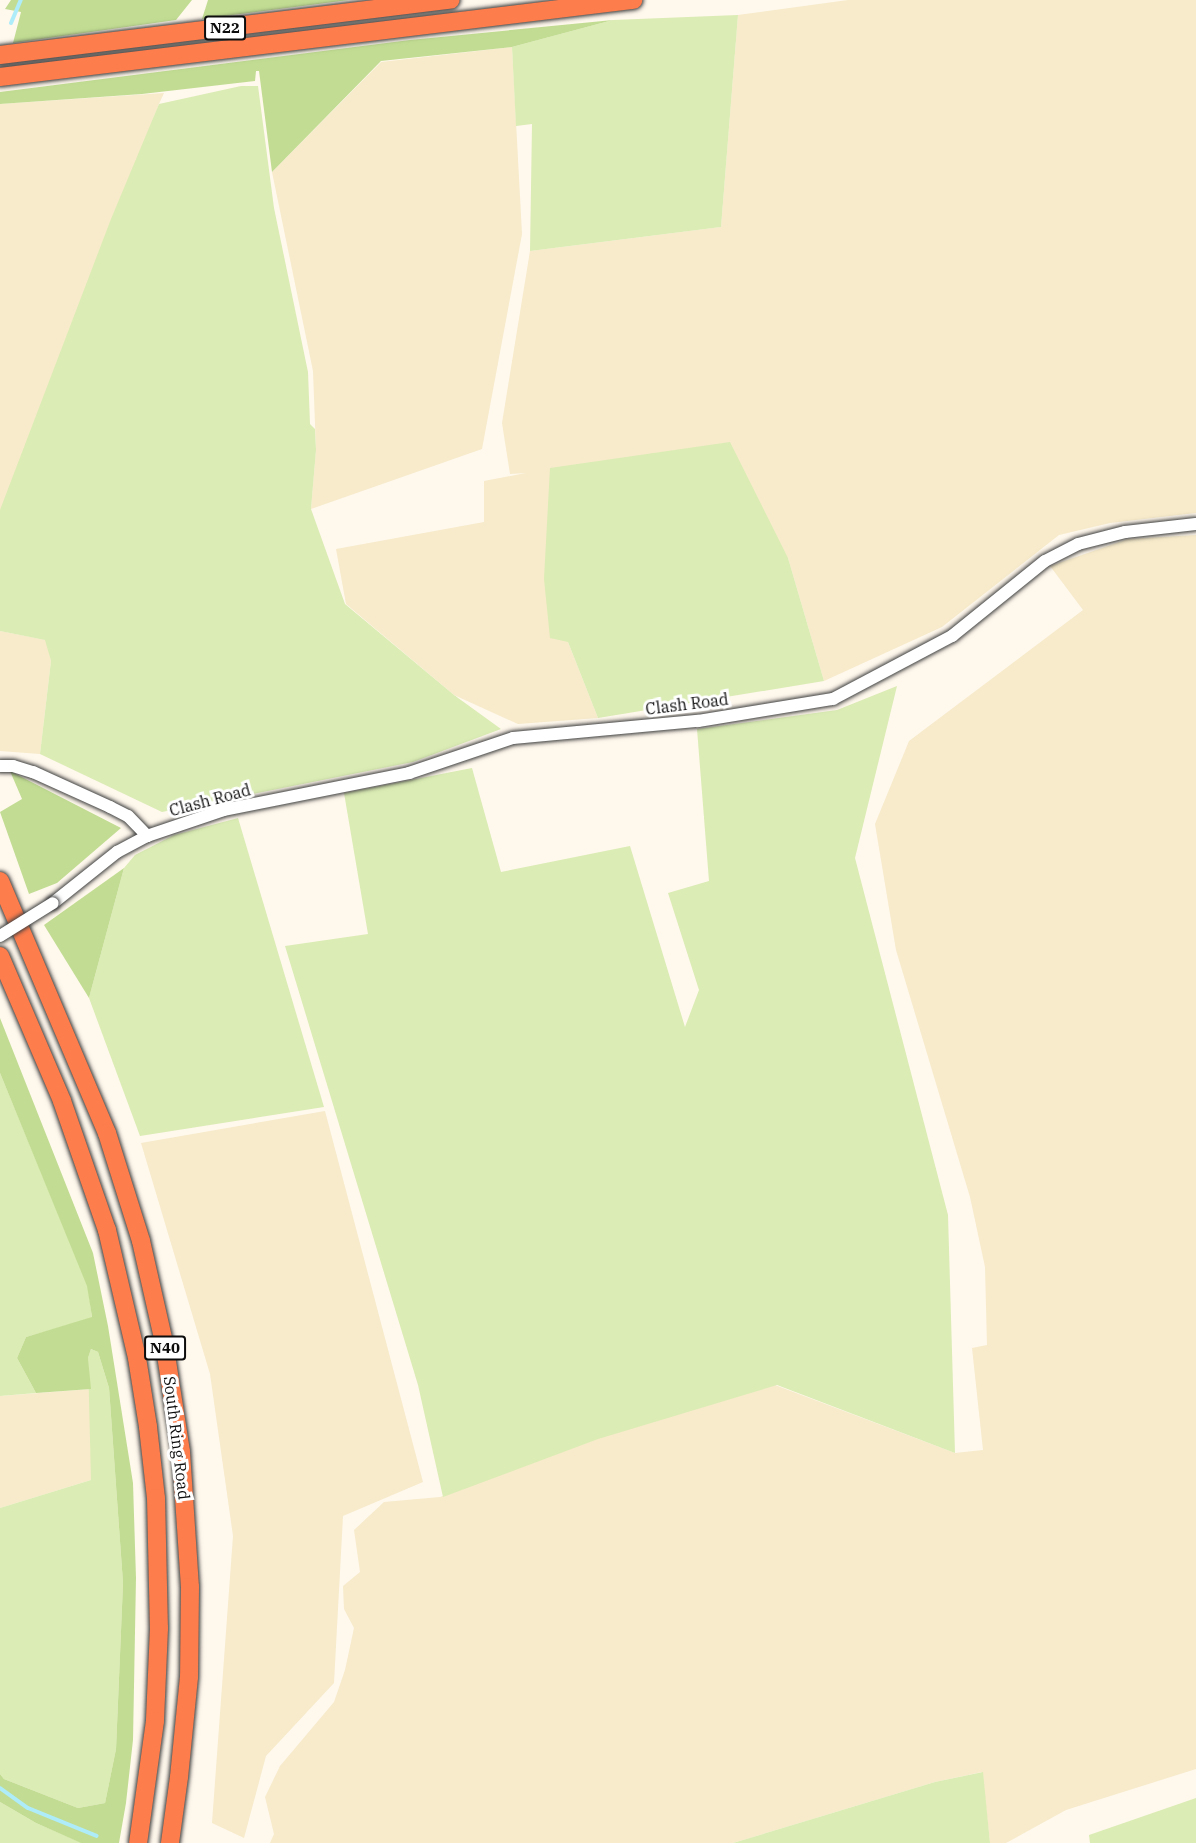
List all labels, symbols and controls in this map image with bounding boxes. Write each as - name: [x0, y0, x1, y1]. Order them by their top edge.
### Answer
- road number: N22: [204, 16, 246, 40]
- street label: Clash Road: [644, 689, 730, 719]
- street label: Clash Road: [167, 780, 253, 820]
- road number: N40: [144, 1336, 186, 1360]
- street label: South Ring Road: [160, 1375, 194, 1501]

